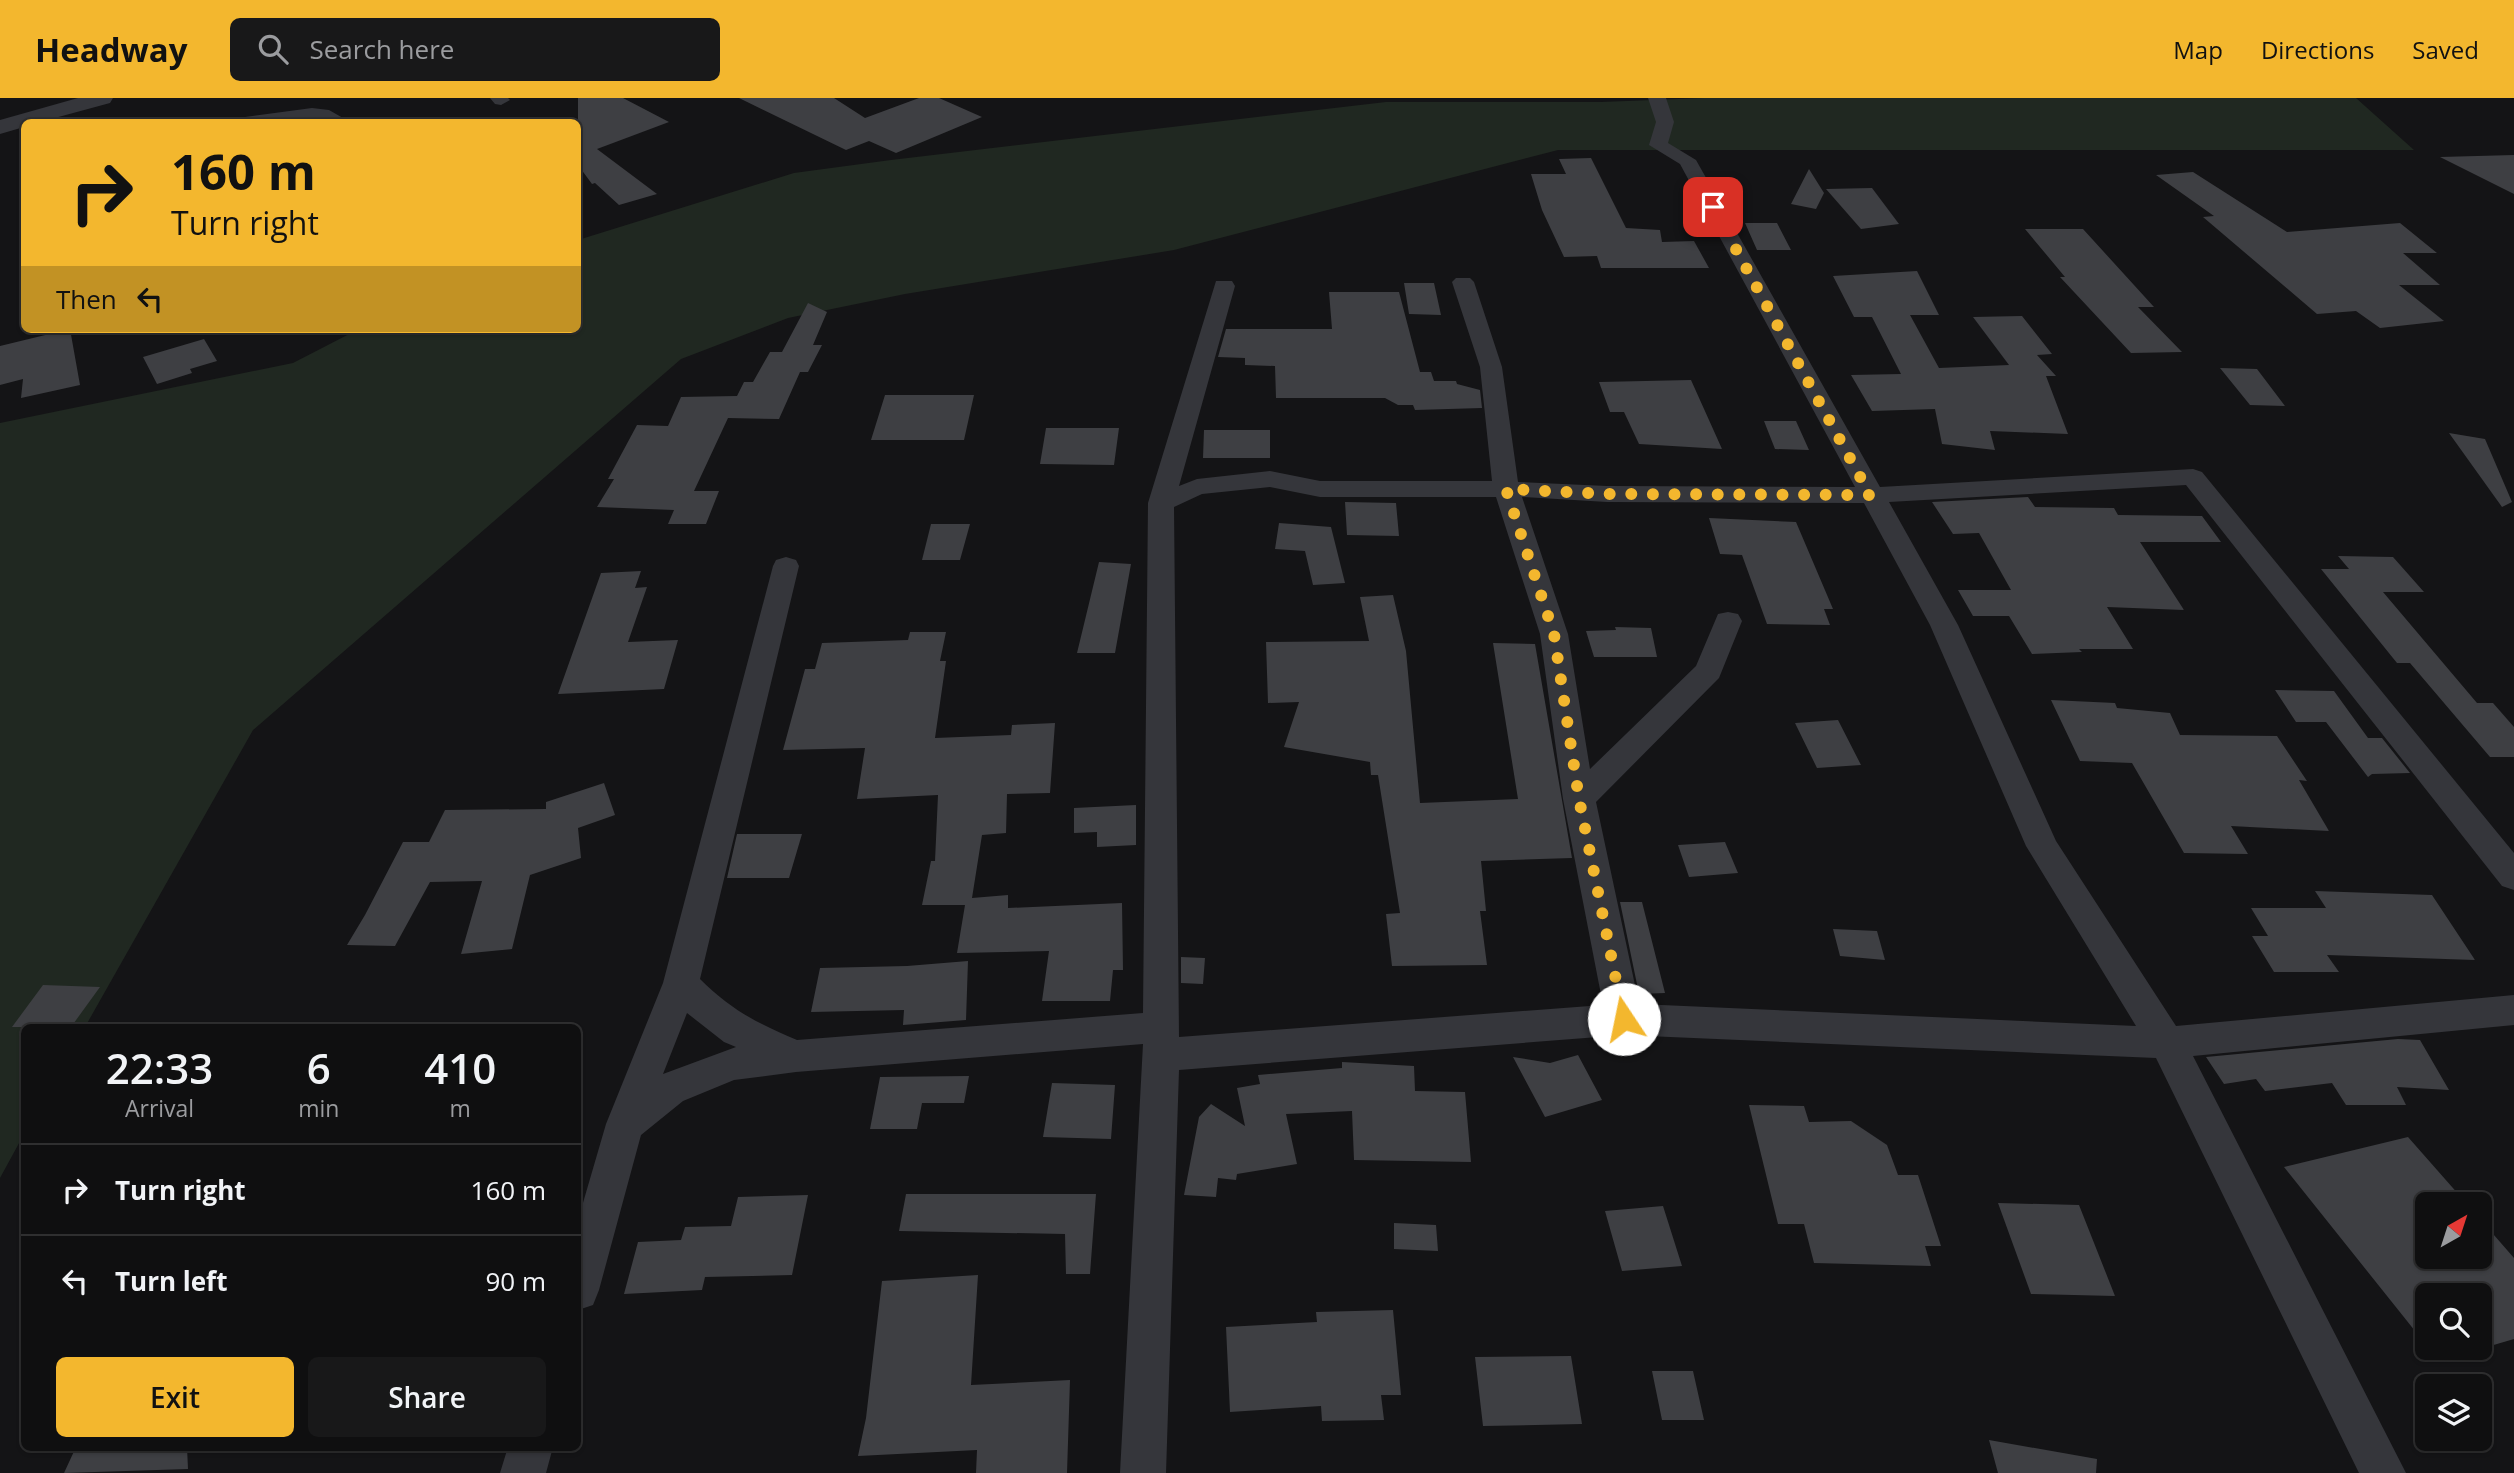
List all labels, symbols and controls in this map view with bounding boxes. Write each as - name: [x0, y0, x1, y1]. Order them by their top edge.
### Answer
- search box: [230, 18, 720, 81]
- text: Headway: [35, 27, 188, 72]
- icon: search: [254, 30, 292, 68]
- text: Search here: [310, 31, 454, 67]
- text: Map: [2173, 33, 2223, 66]
- text: Directions: [2261, 33, 2374, 66]
- text: Saved: [2412, 33, 2479, 66]
- text: 160 m: [171, 138, 316, 204]
- icon: right: [56, 147, 147, 238]
- pin: [1683, 177, 1743, 237]
- icon: arrive: [1694, 188, 1732, 226]
- text: Turn right: [171, 201, 319, 244]
- icon: left: [131, 280, 169, 318]
- text: Then: [56, 281, 117, 317]
- position arrow: [1587, 982, 1661, 1056]
- text: 22:33: [106, 1039, 213, 1096]
- text: 6: [307, 1039, 331, 1096]
- text: 410: [424, 1039, 496, 1096]
- text: Arrival: [125, 1092, 194, 1124]
- text: min: [298, 1092, 339, 1124]
- text: m: [450, 1092, 471, 1124]
- icon: right: [56, 1171, 94, 1209]
- text: Turn right: [115, 1172, 246, 1208]
- text: 160 m: [471, 1172, 546, 1208]
- north arrow: [2415, 1192, 2492, 1269]
- map controls: [2415, 1192, 2492, 1451]
- icon: left: [56, 1262, 94, 1300]
- text: Turn left: [115, 1263, 227, 1299]
- text: 90 m: [485, 1263, 546, 1299]
- button: search: [2415, 1283, 2492, 1360]
- button: Exit: [56, 1357, 294, 1437]
- button: Share: [308, 1357, 546, 1437]
- button: layers: [2415, 1374, 2492, 1451]

